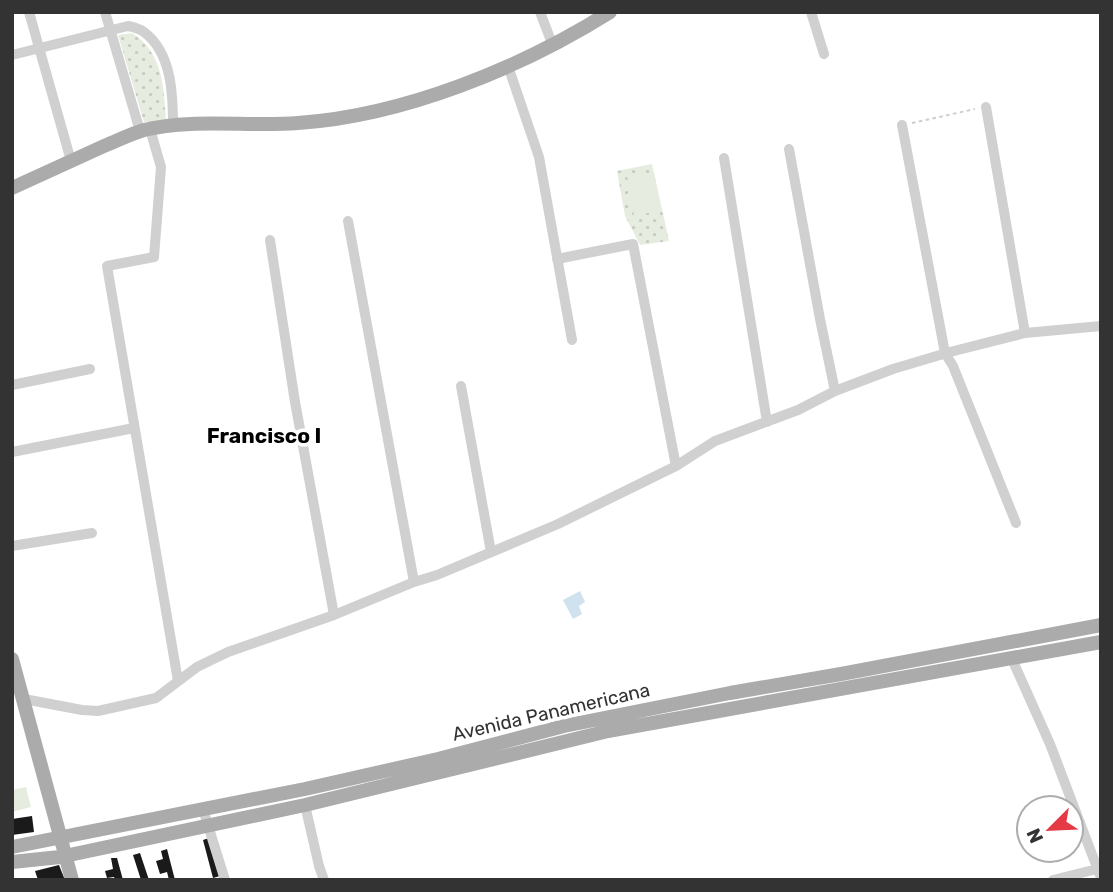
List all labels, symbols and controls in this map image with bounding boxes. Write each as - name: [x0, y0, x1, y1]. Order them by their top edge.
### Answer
- district label: Francisco I: [207, 423, 321, 448]
- street label: Avenida Panamericana: [450, 678, 652, 746]
- north arrow: [1015, 794, 1085, 864]
- text: N: [1022, 825, 1048, 847]

